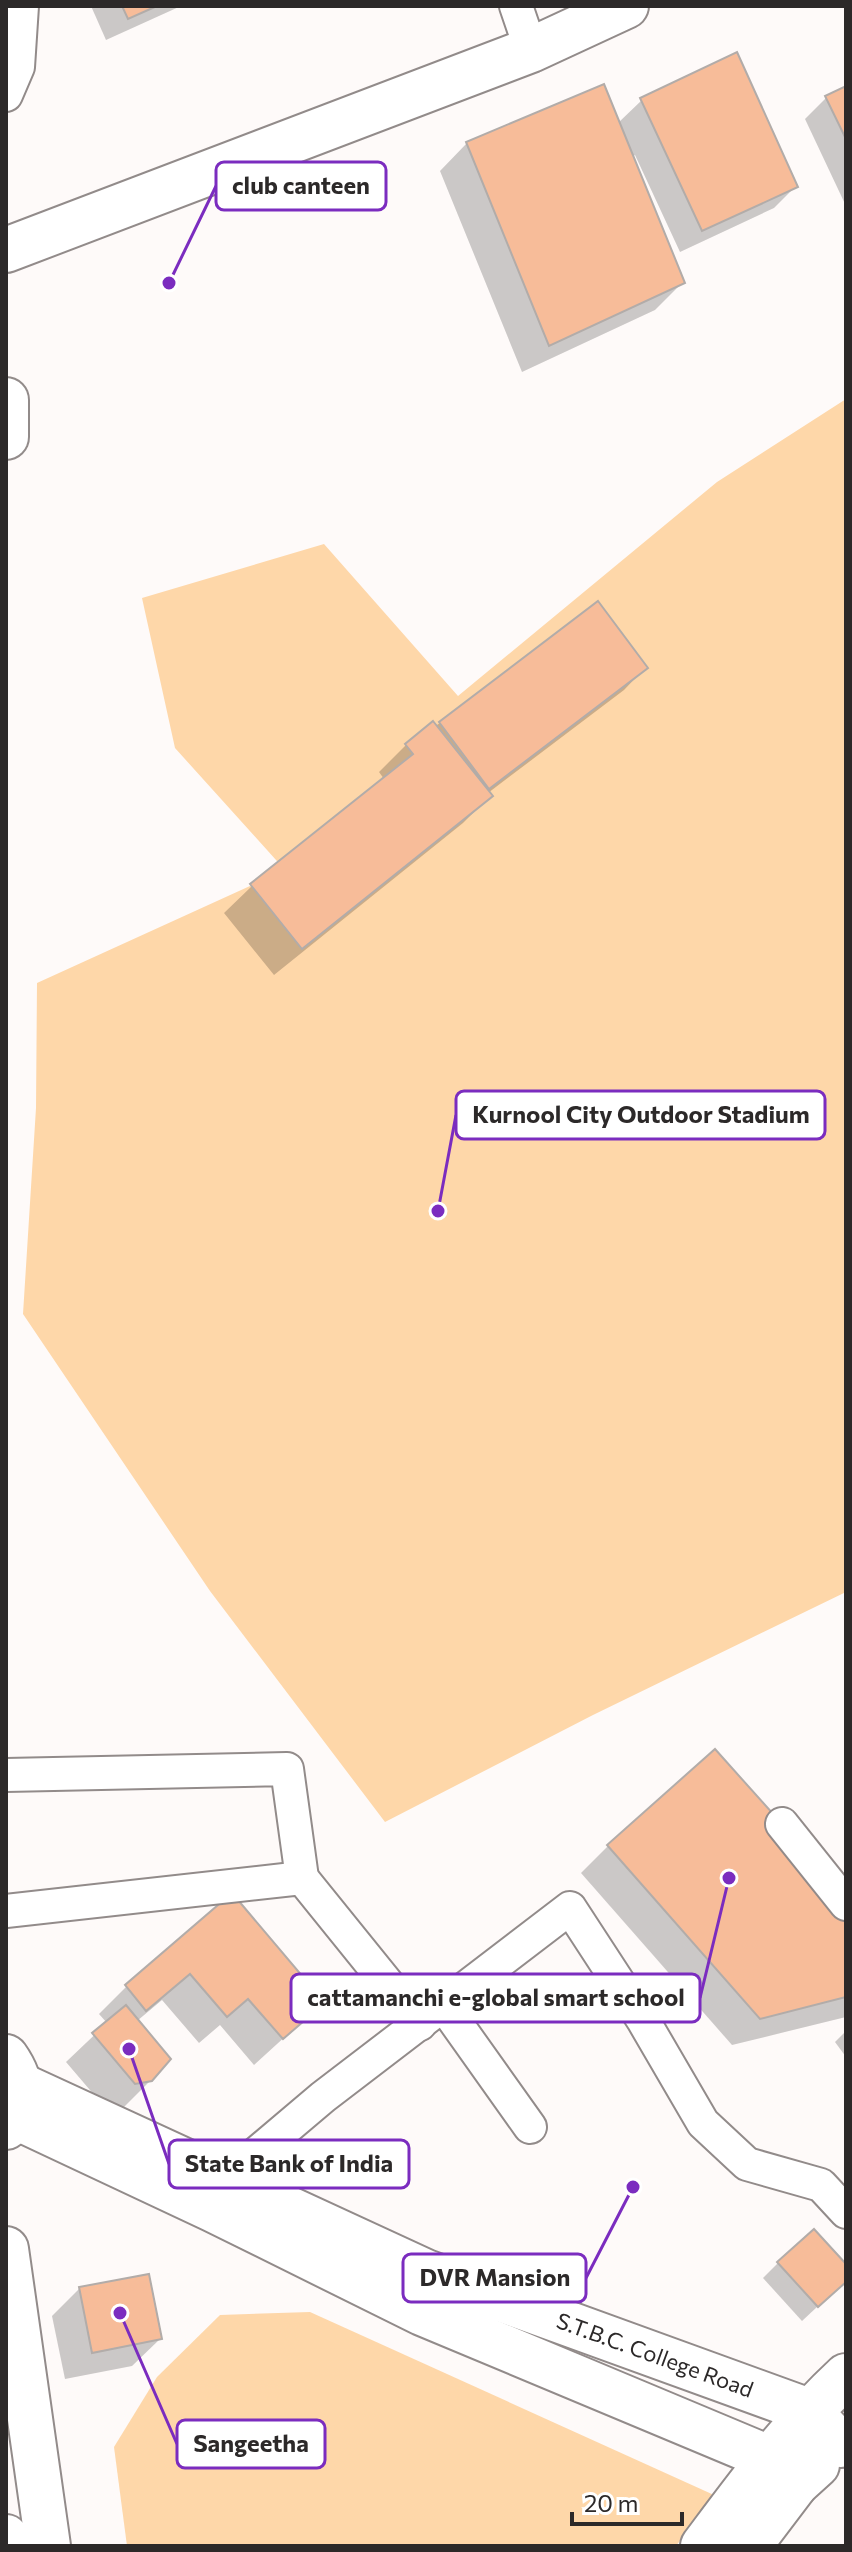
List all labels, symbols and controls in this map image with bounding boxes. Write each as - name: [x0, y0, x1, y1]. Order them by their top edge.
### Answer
- callout: club canteen: [216, 162, 386, 210]
- text: club canteen: [232, 170, 370, 199]
- callout: Kurnool City Outdoor Stadium: [456, 1091, 825, 1139]
- text: Kurnool City Outdoor Stadium: [472, 1099, 810, 1128]
- callout: cattamanchi e-global smart school: [291, 1974, 700, 2022]
- text: cattamanchi e-global smart school: [307, 1982, 685, 2011]
- callout: State Bank of India: [169, 2140, 409, 2188]
- text: State Bank of India: [185, 2148, 393, 2177]
- callout: DVR Mansion: [403, 2254, 586, 2302]
- text: DVR Mansion: [420, 2262, 570, 2291]
- street label: S.T.B.C. College Road: [553, 2306, 757, 2403]
- callout: Sangeetha: [177, 2420, 325, 2468]
- text: Sangeetha: [193, 2428, 309, 2457]
- scale bar: [572, 2476, 682, 2526]
- text: 20 m: [584, 2488, 638, 2517]

